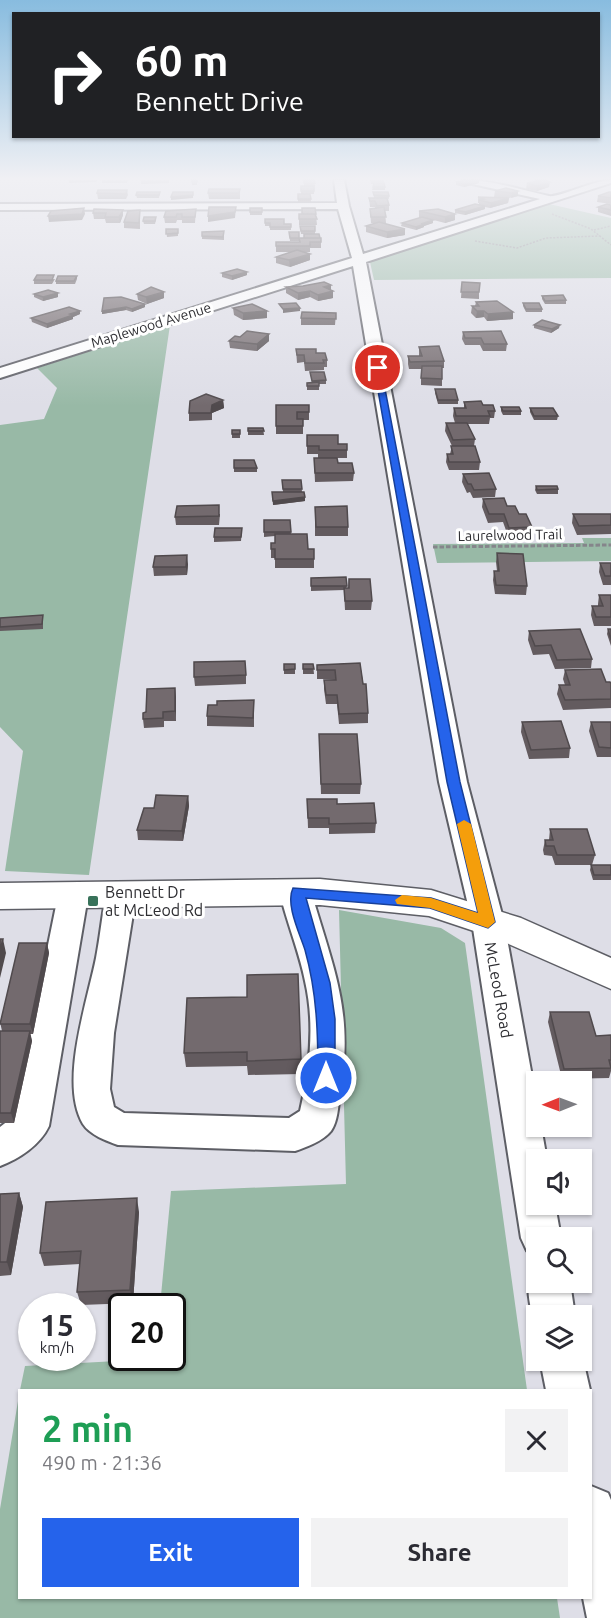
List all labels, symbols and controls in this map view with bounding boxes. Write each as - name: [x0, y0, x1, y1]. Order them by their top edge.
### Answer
- icon: right: [36, 36, 114, 114]
- text: 60 m: [135, 37, 229, 84]
- text: Bennett Drive: [135, 86, 304, 116]
- street label: Maplewood Avenue: [89, 299, 213, 351]
- pin: [352, 342, 403, 393]
- icon: arrive: [361, 351, 394, 384]
- street label: Laurelwood Trail: [458, 526, 563, 544]
- place label: Bennett Dr at McLeod Rd: [105, 883, 203, 919]
- marker: Bennett Dr at McLeod Rd: [86, 894, 100, 908]
- street label: McLeod Road: [482, 940, 516, 1040]
- position arrow: [294, 1046, 358, 1110]
- north arrow: [526, 1071, 592, 1137]
- map controls: [526, 1071, 592, 1371]
- button: sound: [526, 1149, 592, 1215]
- button: search: [526, 1227, 592, 1293]
- speed limit sign: 20: [108, 1293, 186, 1371]
- button: layers: [526, 1305, 592, 1371]
- text: 15: [40, 1308, 74, 1342]
- text: km/h: [40, 1339, 74, 1356]
- text: 2 min: [42, 1408, 133, 1449]
- button: close: [505, 1409, 568, 1472]
- text: 490 m · 21:36: [42, 1451, 162, 1474]
- button: Exit: [42, 1518, 299, 1587]
- button: Share: [311, 1518, 568, 1587]

